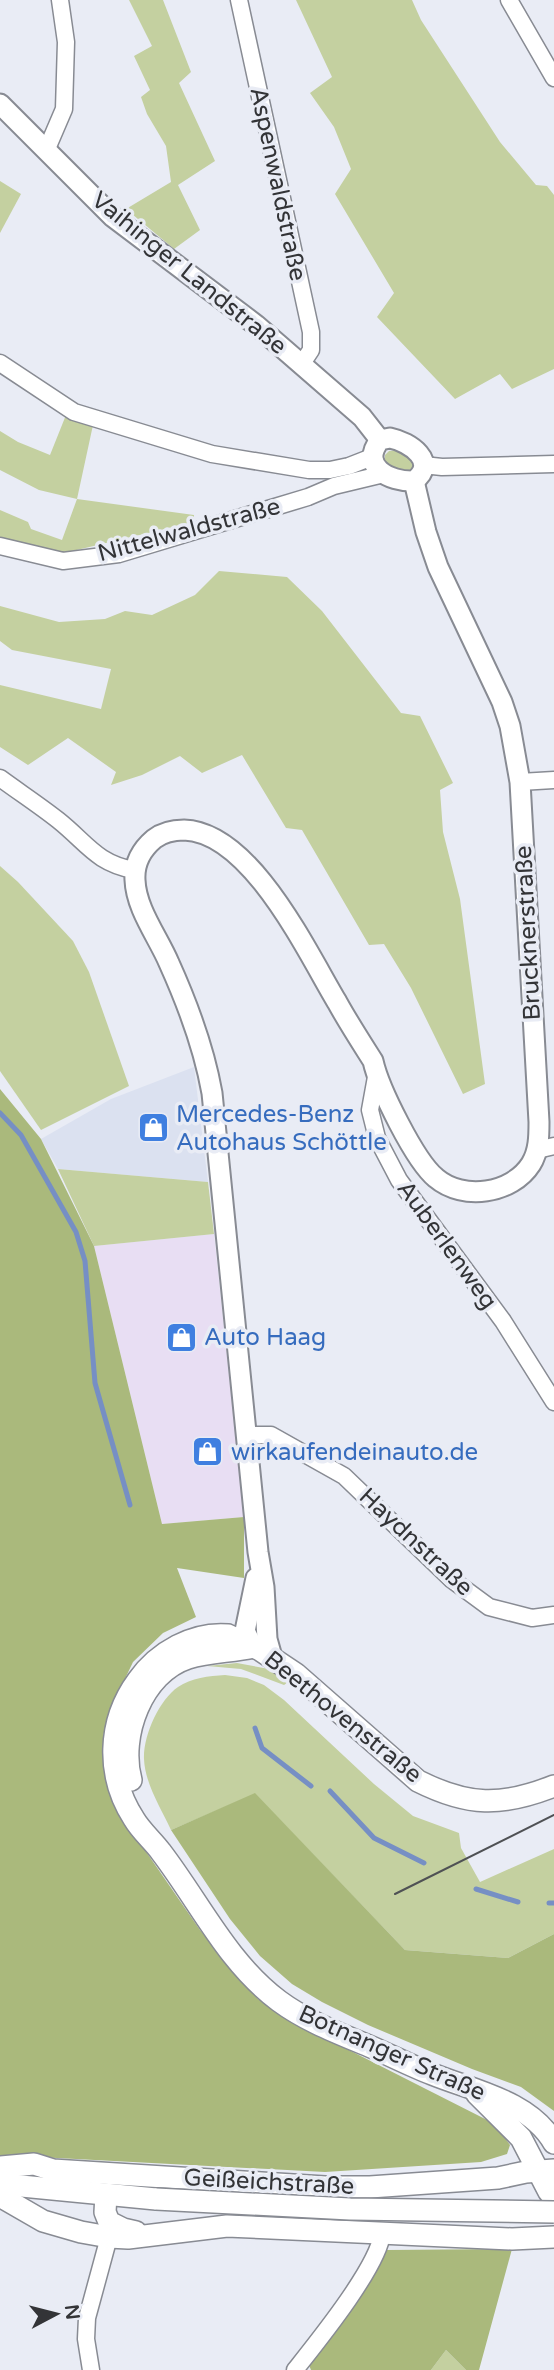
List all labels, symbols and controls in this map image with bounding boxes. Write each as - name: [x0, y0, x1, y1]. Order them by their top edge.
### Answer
- street label: Aspenwaldstraße: [243, 84, 313, 284]
- street label: Vaihinger Landstraße: [86, 185, 292, 361]
- street label: Nittelwaldstraße: [95, 492, 283, 568]
- street label: Brucknerstraße: [509, 845, 547, 1021]
- place label: Mercedes-Benz Autohaus Schöttle: [176, 1100, 387, 1157]
- shop icon: Mercedes-Benz Autohaus Schöttle: [136, 1111, 170, 1145]
- street label: Auberlenweg: [391, 1175, 503, 1315]
- shop icon: Auto Haag: [164, 1320, 198, 1354]
- place label: Auto Haag: [204, 1323, 326, 1352]
- shop icon: wirkaufendeinauto.de: [191, 1435, 225, 1469]
- place label: wirkaufendeinauto.de: [231, 1438, 478, 1467]
- street label: Haydnstraße: [353, 1482, 479, 1602]
- street label: Beethovenstraße: [258, 1645, 428, 1789]
- street label: Botnanger Straße: [294, 1999, 490, 2107]
- street label: Geißeichstraße: [183, 2163, 355, 2201]
- north arrow: [21, 2279, 91, 2349]
- text: N: [60, 2303, 84, 2321]

